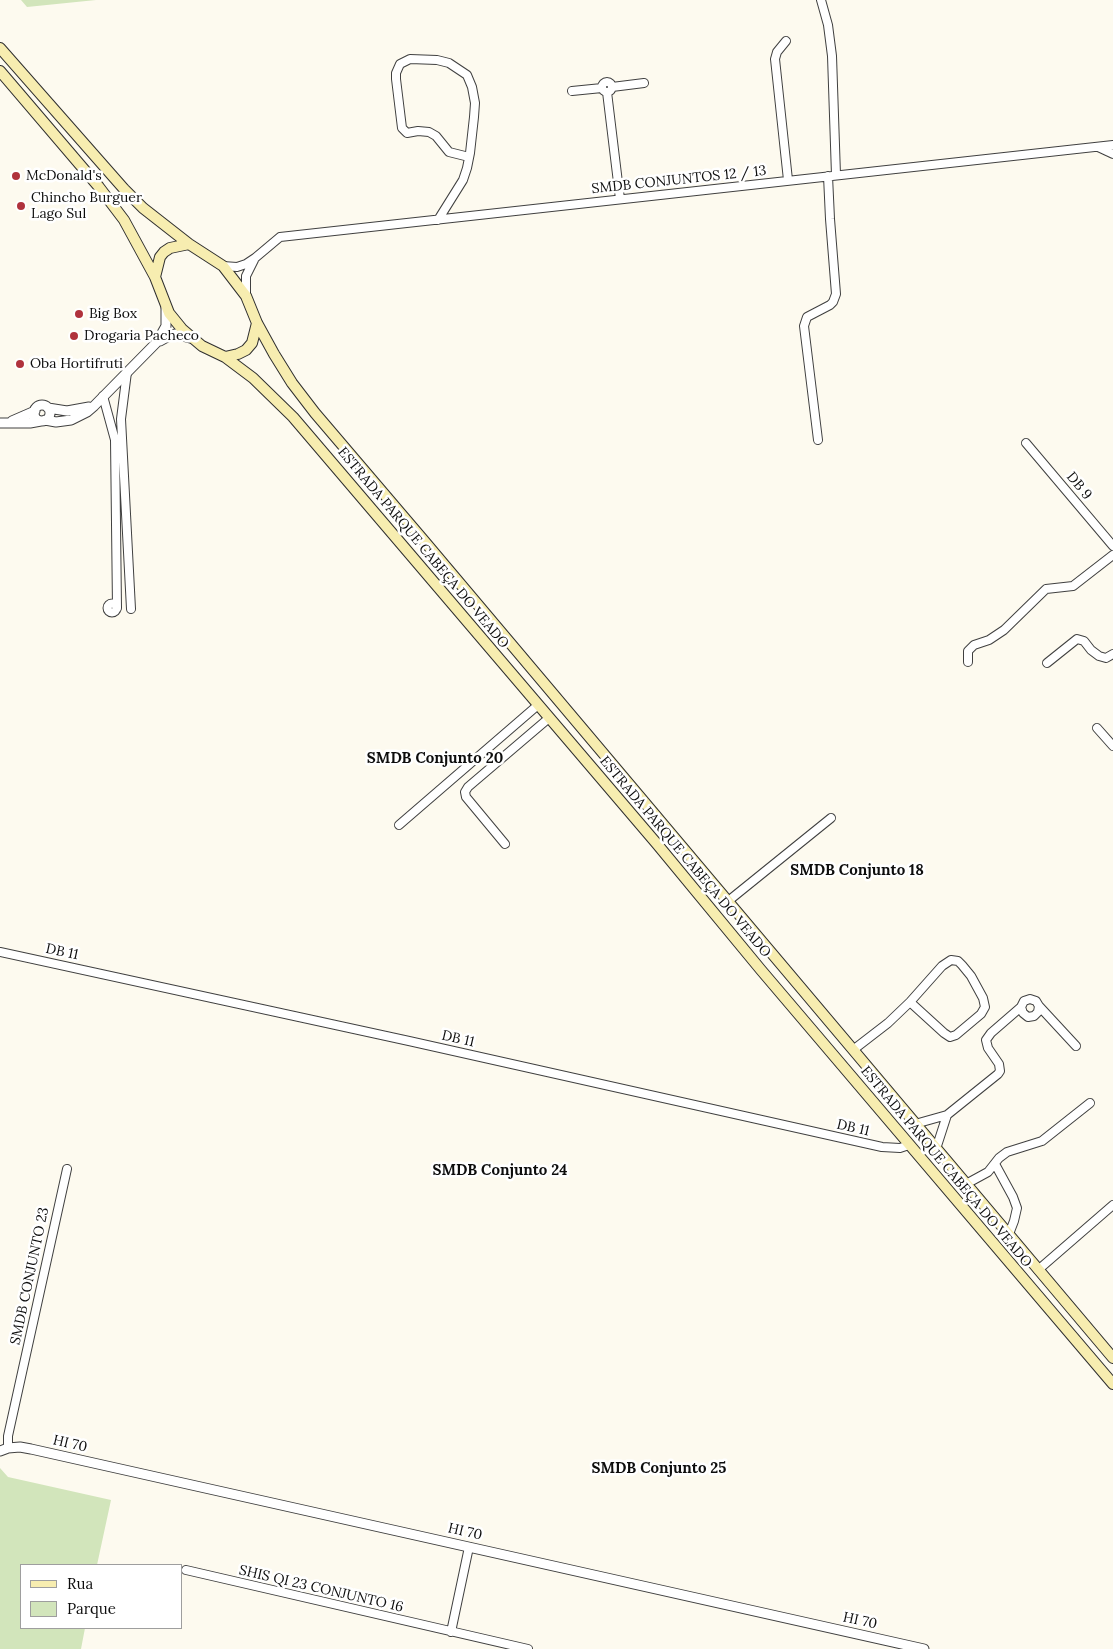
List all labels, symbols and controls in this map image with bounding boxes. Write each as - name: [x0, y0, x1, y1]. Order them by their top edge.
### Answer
- street label: SMDB CONJUNTOS 12 / 13: [591, 162, 767, 198]
- place label: McDonald's: [26, 168, 102, 184]
- marker: McDonald's: [10, 170, 22, 182]
- place label: Chincho Burguer Lago Sul: [31, 190, 142, 222]
- marker: Chincho Burguer Lago Sul: [15, 200, 27, 212]
- place label: Big Box: [89, 306, 137, 322]
- marker: Big Box: [73, 308, 85, 320]
- place label: Drogaria Pacheco: [84, 328, 199, 344]
- marker: Drogaria Pacheco: [68, 330, 80, 342]
- place label: Oba Hortifruti: [30, 356, 123, 372]
- marker: Oba Hortifruti: [14, 358, 26, 370]
- street label: ESTRADA PARQUE CABEÇA DO VEADO: [334, 444, 512, 652]
- street label: DB 9: [1063, 469, 1095, 503]
- district label: SMDB Conjunto 20: [367, 750, 503, 768]
- street label: ESTRADA PARQUE CABEÇA DO VEADO: [596, 753, 774, 961]
- district label: SMDB Conjunto 18: [790, 862, 924, 880]
- street label: DB 11: [44, 940, 80, 964]
- street label: DB 11: [440, 1027, 476, 1051]
- street label: ESTRADA PARQUE CABEÇA DO VEADO: [857, 1063, 1035, 1271]
- street label: DB 11: [835, 1116, 871, 1140]
- district label: SMDB Conjunto 24: [433, 1162, 567, 1180]
- street label: SMDB CONJUNTO 23: [7, 1206, 53, 1346]
- street label: HI 70: [51, 1432, 89, 1456]
- district label: SMDB Conjunto 25: [592, 1460, 726, 1478]
- street label: HI 70: [446, 1520, 484, 1544]
- street label: SHIS QI 23 CONJUNTO 16: [237, 1562, 405, 1616]
- legend: [20, 1564, 182, 1629]
- text: Rua: [67, 1574, 93, 1593]
- text: Parque: [67, 1599, 116, 1618]
- street label: HI 70: [841, 1609, 879, 1633]

